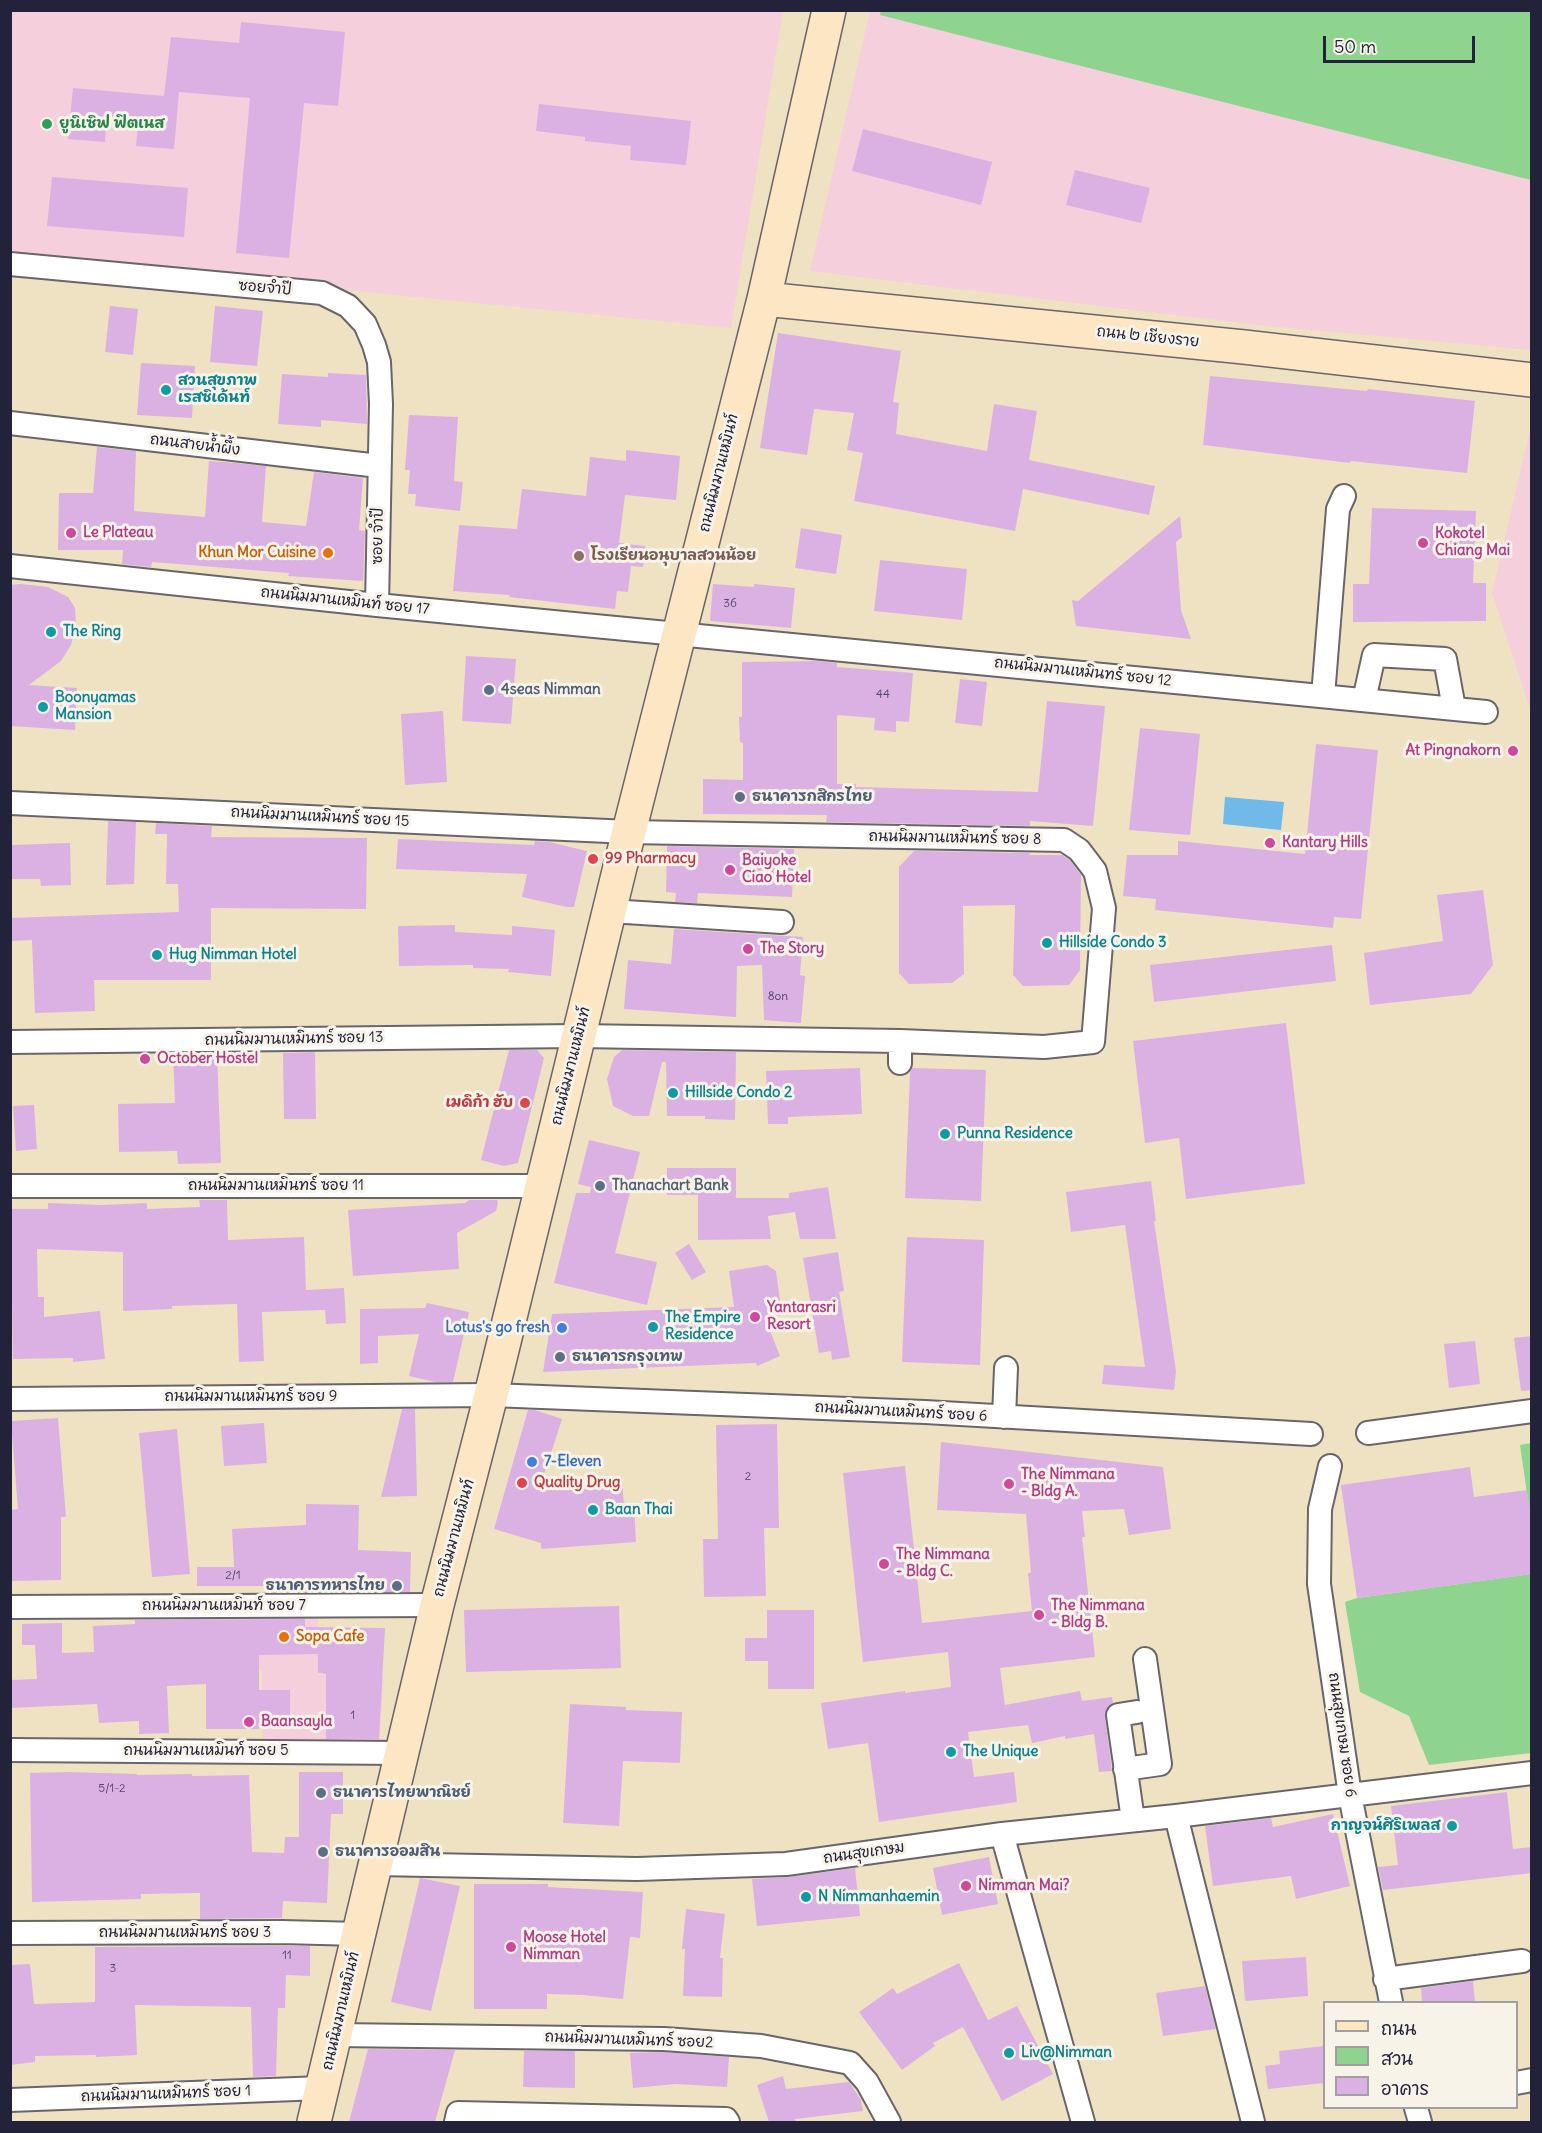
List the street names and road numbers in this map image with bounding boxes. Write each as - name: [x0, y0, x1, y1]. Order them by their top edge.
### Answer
- street label: ซอยจำปี: [238, 277, 292, 299]
- street label: ถนน ๒ เชียงราย: [1096, 323, 1200, 351]
- street label: ถนนนิมมานเหมินท์: [696, 412, 742, 534]
- street label: ถนนสายน้ำผึ้ง: [149, 431, 241, 459]
- street label: ซอย จำปี: [369, 507, 387, 565]
- street label: ถนนนิมมานเหมินท์ ซอย 17: [260, 583, 430, 619]
- street label: ถนนนิมมานเหมินทร์ ซอย 12: [993, 654, 1173, 690]
- street label: ถนนนิมมานเหมินทร์ ซอย 15: [230, 803, 410, 831]
- street label: ถนนนิมมานเหมินทร์ ซอย 8: [868, 827, 1042, 849]
- street label: ถนนนิมมานเหมินท์: [548, 1005, 594, 1127]
- street label: ถนนนิมมานเหมินทร์ ซอย 13: [205, 1028, 383, 1050]
- street label: ถนนนิมมานเหมินทร์ ซอย 11: [188, 1177, 364, 1195]
- street label: ถนนนิมมานเหมินทร์ ซอย 9: [165, 1388, 337, 1406]
- street label: ถนนนิมมานเหมินทร์ ซอย 6: [814, 1398, 988, 1426]
- street label: ถนนนิมมานเหมินท์: [430, 1477, 478, 1599]
- street label: ถนนนิมมานเหมินท์ ซอย 7: [142, 1597, 306, 1615]
- street label: ถนนสุขเกษม ซอย 6: [1324, 1672, 1360, 1798]
- street label: ถนนนิมมานเหมินท์ ซอย 5: [123, 1742, 289, 1760]
- street label: ถนนสุขเกษม: [822, 1838, 906, 1868]
- street label: ถนนนิมมานเหมินทร์ ซอย 3: [99, 1924, 271, 1942]
- street label: ถนนนิมมานเหมินท์: [319, 1950, 363, 2072]
- street label: ถนนนิมมานเหมินทร์ ซอย2: [544, 2028, 714, 2052]
- street label: ถนนนิมมานเหมินทร์ ซอย 1: [81, 2082, 251, 2106]

